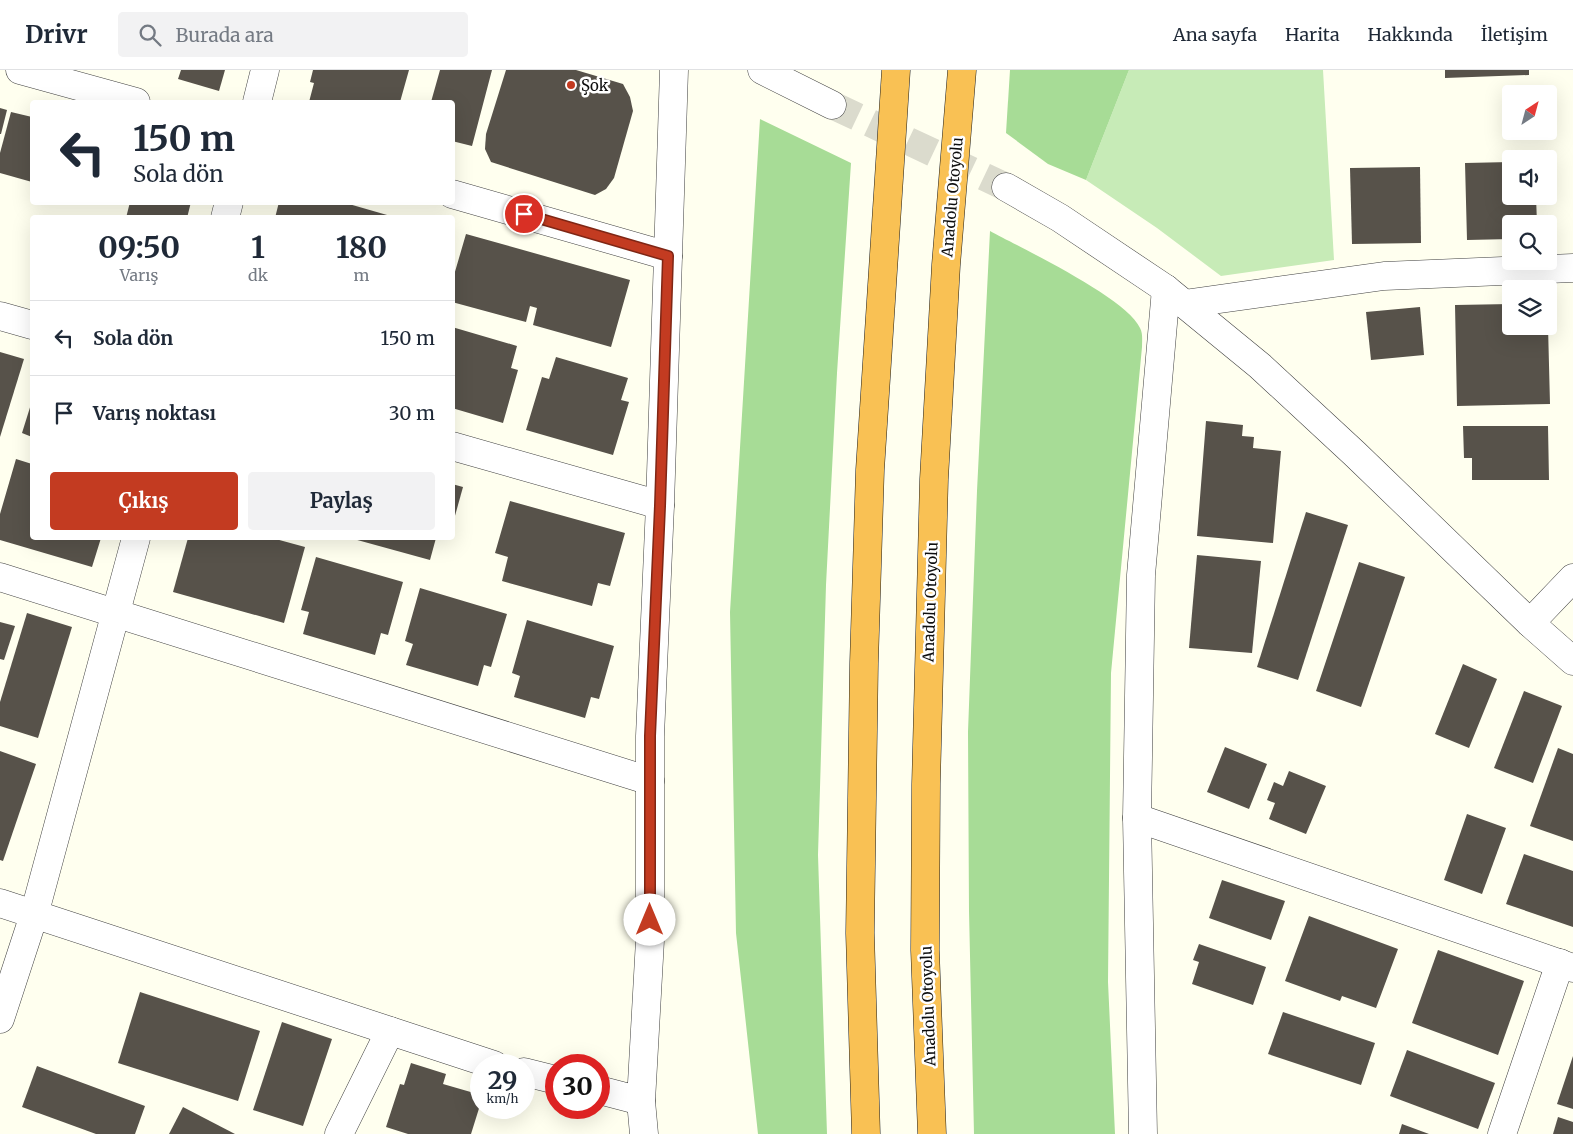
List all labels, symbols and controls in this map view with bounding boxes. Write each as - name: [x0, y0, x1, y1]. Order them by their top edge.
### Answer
- search box: [118, 12, 468, 57]
- text: Drivr: [25, 19, 88, 50]
- icon: search: [136, 21, 164, 49]
- text: Burada ara: [176, 23, 274, 47]
- text: Ana sayfa: [1173, 23, 1257, 46]
- text: Harita: [1285, 23, 1340, 46]
- text: Hakkında: [1368, 23, 1453, 46]
- text: İletişim: [1481, 23, 1548, 46]
- place label: Şok: [581, 76, 609, 95]
- marker: Şok: [565, 79, 577, 91]
- north arrow: [1502, 85, 1558, 140]
- map controls: [1502, 85, 1557, 335]
- text: 150 m: [133, 117, 235, 161]
- icon: left: [50, 120, 115, 185]
- street label: Anadolu Otoyolu: [937, 136, 967, 259]
- button: sound: [1502, 150, 1557, 205]
- text: Sola dön: [133, 160, 224, 188]
- pin: [503, 193, 545, 235]
- icon: arrive: [510, 200, 538, 228]
- button: search: [1502, 215, 1557, 270]
- text: 09:50: [98, 228, 180, 266]
- text: 1: [251, 228, 265, 266]
- text: 180: [336, 228, 387, 266]
- text: Varış: [120, 265, 158, 285]
- text: dk: [248, 265, 268, 285]
- text: m: [353, 265, 369, 285]
- button: layers: [1502, 280, 1557, 335]
- icon: left: [50, 324, 78, 352]
- text: Sola dön: [93, 326, 173, 350]
- text: 150 m: [381, 326, 435, 350]
- icon: arrive: [50, 399, 78, 427]
- text: Varış noktası: [93, 401, 216, 425]
- text: 30 m: [389, 401, 435, 425]
- button: Çıkış: [50, 472, 238, 530]
- button: Paylaş: [248, 472, 435, 530]
- street label: Anadolu Otoyolu: [918, 542, 942, 663]
- position arrow: [623, 893, 675, 945]
- street label: Anadolu Otoyolu: [916, 946, 940, 1067]
- speed limit sign: 30: [545, 1054, 610, 1119]
- text: 29: [488, 1064, 517, 1096]
- text: km/h: [487, 1091, 518, 1106]

